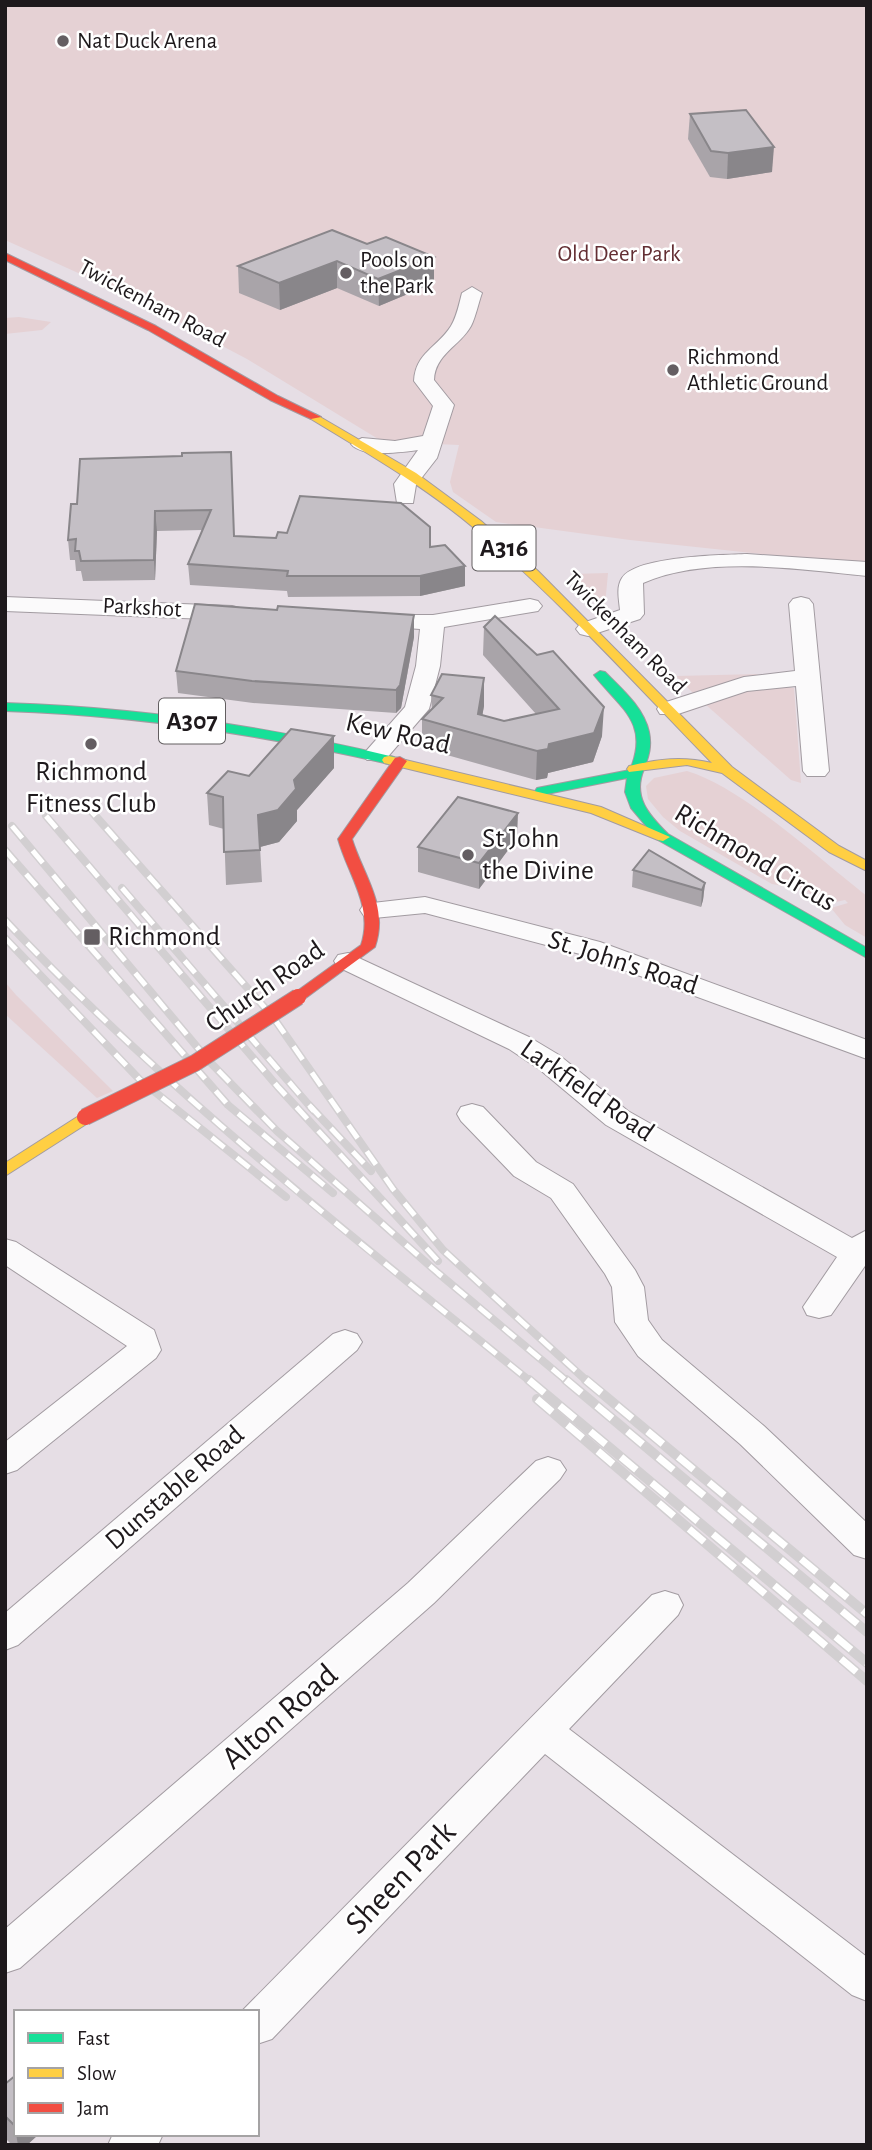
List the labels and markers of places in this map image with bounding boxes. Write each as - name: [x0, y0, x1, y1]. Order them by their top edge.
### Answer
- place label: Nat Duck Arena: [77, 30, 217, 53]
- marker: Nat Duck Arena: [55, 33, 71, 49]
- place label: Pools on the Park: [360, 249, 435, 298]
- marker: Pools on the Park: [338, 265, 354, 281]
- place label: Richmond Athletic Ground: [687, 346, 828, 395]
- marker: Richmond Athletic Ground: [665, 362, 681, 378]
- marker: Richmond Fitness Club: [83, 736, 99, 752]
- place label: Richmond Fitness Club: [26, 758, 156, 818]
- place label: St John the Divine: [482, 825, 594, 885]
- marker: St John the Divine: [460, 847, 476, 863]
- place label: Richmond: [108, 923, 220, 951]
- marker: Richmond: [82, 927, 102, 947]

